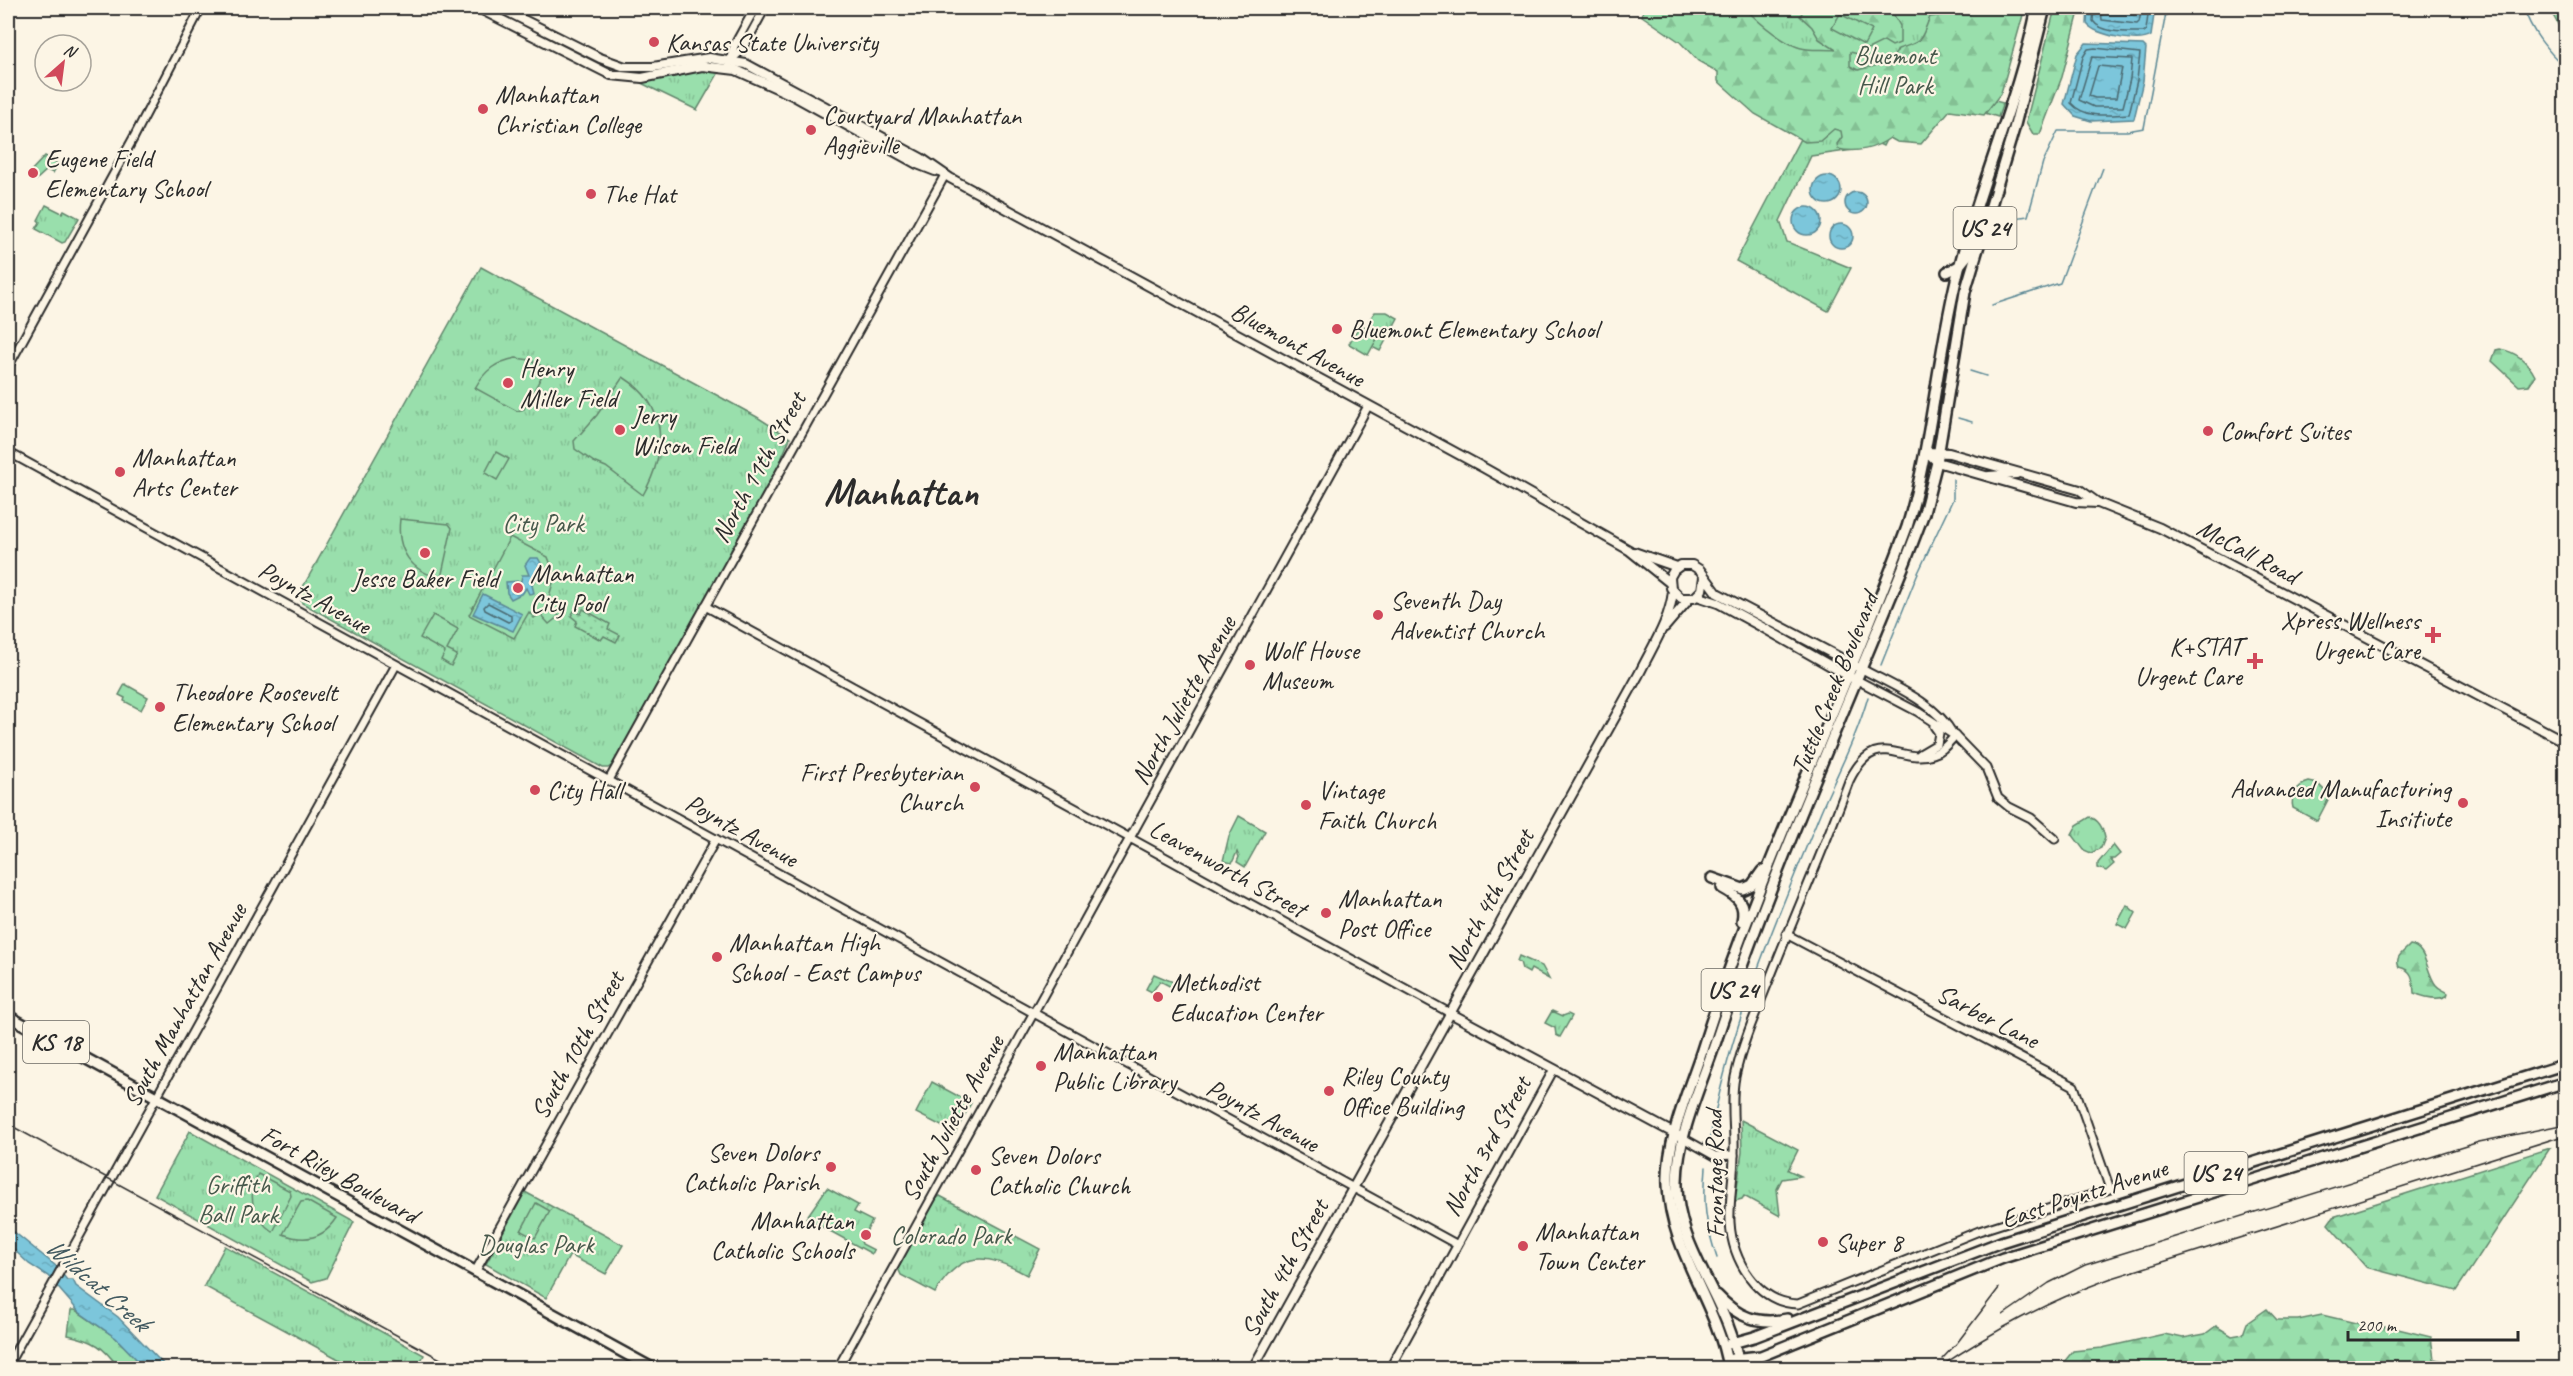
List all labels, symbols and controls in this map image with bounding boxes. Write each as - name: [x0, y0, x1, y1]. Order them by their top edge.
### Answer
- place label: Kansas State University: [666, 26, 880, 59]
- north arrow: [33, 33, 93, 93]
- marker: Kansas State University: [647, 35, 661, 49]
- text: N: [61, 39, 81, 63]
- park label: Bluemont Hill Park: [1854, 39, 1938, 102]
- place label: Manhattan Christian College: [495, 78, 642, 141]
- place label: Courtyard Manhattan Aggieville: [823, 99, 1023, 162]
- marker: Manhattan Christian College: [476, 102, 490, 116]
- marker: Courtyard Manhattan Aggieville: [804, 123, 818, 137]
- place label: Eugene Field Elementary School: [45, 142, 212, 205]
- marker: Eugene Field Elementary School: [26, 166, 40, 180]
- place label: The Hat: [603, 178, 678, 211]
- marker: The Hat: [584, 187, 598, 201]
- road number: US 24: [1954, 207, 2016, 249]
- street label: Bluemont Avenue: [1225, 294, 1372, 395]
- place label: Bluemont Elementary School: [1349, 313, 1603, 346]
- marker: Bluemont Elementary School: [1330, 322, 1344, 336]
- place label: Henry Miller Field: [520, 352, 621, 415]
- marker: Henry Miller Field: [501, 376, 515, 390]
- street label: North 11th Street: [704, 384, 815, 548]
- place label: Jerry Wilson Field: [630, 399, 741, 462]
- place label: Comfort Suites: [2220, 415, 2352, 448]
- marker: Jerry Wilson Field: [613, 423, 627, 437]
- marker: Comfort Suites: [2201, 424, 2215, 438]
- place label: Manhattan Arts Center: [132, 441, 239, 504]
- marker: Manhattan Arts Center: [113, 465, 127, 479]
- district label: Manhattan: [824, 469, 979, 516]
- park label: City Park: [503, 507, 586, 540]
- street label: McCall Road: [2192, 511, 2307, 594]
- marker: Jesse Baker Field: [418, 546, 432, 560]
- street label: Poyntz Avenue: [253, 553, 378, 643]
- place label: Manhattan City Pool: [530, 557, 634, 620]
- place label: Jesse Baker Field: [350, 562, 502, 595]
- marker: Manhattan City Pool: [511, 581, 525, 595]
- place label: Seventh Day Adventist Church: [1390, 584, 1546, 647]
- street label: Tuttle Creek Boulevard: [1783, 584, 1887, 779]
- place label: Xpress Wellness Urgent Care: [2281, 604, 2422, 667]
- marker: Seventh Day Adventist Church: [1371, 608, 1385, 622]
- street label: North Juliette Avenue: [1123, 609, 1244, 790]
- marker: Xpress Wellness Urgent Care: [2424, 626, 2442, 644]
- place label: K+STAT Urgent Care: [2135, 630, 2249, 693]
- place label: Wolf House Museum: [1262, 634, 1361, 697]
- marker: K+STAT Urgent Care: [2246, 652, 2264, 670]
- marker: Wolf House Museum: [1243, 658, 1257, 672]
- place label: Theodore Roosevelt Elementary School: [172, 676, 339, 739]
- marker: Theodore Roosevelt Elementary School: [153, 700, 167, 714]
- place label: First Presbyterian Church: [800, 756, 965, 819]
- place label: Advanced Manufacturing Insitiute: [2230, 772, 2454, 835]
- place label: City Hall: [547, 774, 626, 807]
- place label: Vintage Faith Church: [1318, 774, 1437, 837]
- marker: First Presbyterian Church: [968, 780, 982, 794]
- marker: City Hall: [528, 783, 542, 797]
- street label: Poyntz Avenue: [680, 786, 805, 876]
- marker: Advanced Manufacturing Insitiute: [2456, 796, 2470, 810]
- marker: Vintage Faith Church: [1299, 798, 1313, 812]
- street label: Leavenworth Street: [1144, 812, 1315, 927]
- street label: North 4th Street: [1437, 821, 1543, 975]
- place label: Manhattan Post Office: [1338, 882, 1442, 945]
- street label: South Manhattan Avenue: [115, 896, 255, 1113]
- marker: Manhattan Post Office: [1319, 906, 1333, 920]
- place label: Manhattan High School - East Campus: [729, 926, 923, 989]
- marker: Manhattan High School - East Campus: [710, 950, 724, 964]
- street label: South 10th Street: [523, 963, 633, 1125]
- place label: Methodist Education Center: [1170, 966, 1325, 1029]
- road number: US 24: [1702, 969, 1764, 1011]
- street label: Sarber Lane: [1931, 977, 2047, 1057]
- marker: Methodist Education Center: [1151, 990, 1165, 1004]
- road number: KS 18: [23, 1021, 89, 1063]
- street label: South Juliette Avenue: [893, 1028, 1012, 1207]
- place label: Manhattan Public Library: [1053, 1035, 1179, 1098]
- marker: Manhattan Public Library: [1034, 1059, 1048, 1073]
- place label: Riley County Office Building: [1341, 1060, 1465, 1123]
- street label: North 3rd Street: [1435, 1069, 1539, 1222]
- street label: Poyntz Avenue: [1201, 1071, 1326, 1161]
- marker: Riley County Office Building: [1322, 1084, 1336, 1098]
- street label: Frontage Road: [1697, 1106, 1732, 1238]
- street label: Fort Riley Boulevard: [255, 1118, 428, 1233]
- place label: Seven Dolors Catholic Parish: [683, 1136, 821, 1199]
- place label: Seven Dolors Catholic Church: [988, 1139, 1131, 1202]
- street label: East Poyntz Avenue: [1997, 1151, 2173, 1236]
- road number: US 24: [2184, 1152, 2248, 1194]
- marker: Seven Dolors Catholic Parish: [824, 1160, 838, 1174]
- marker: Seven Dolors Catholic Church: [969, 1163, 983, 1177]
- park label: Griffith Ball Park: [198, 1168, 280, 1231]
- street label: South 4th Street: [1233, 1192, 1337, 1343]
- place label: Manhattan Catholic Schools: [711, 1204, 856, 1267]
- place label: Manhattan Town Center: [1535, 1215, 1646, 1278]
- park label: Colorado Park: [891, 1219, 1013, 1252]
- place label: Super 8: [1835, 1226, 1905, 1259]
- park label: Douglas Park: [479, 1228, 595, 1261]
- marker: Manhattan Catholic Schools: [859, 1228, 873, 1242]
- water label: Wildcat Creek: [39, 1230, 161, 1342]
- marker: Super 8: [1816, 1235, 1830, 1249]
- marker: Manhattan Town Center: [1516, 1239, 1530, 1253]
- scale bar: [2348, 1304, 2518, 1342]
- text: 200 m: [2357, 1314, 2398, 1336]

